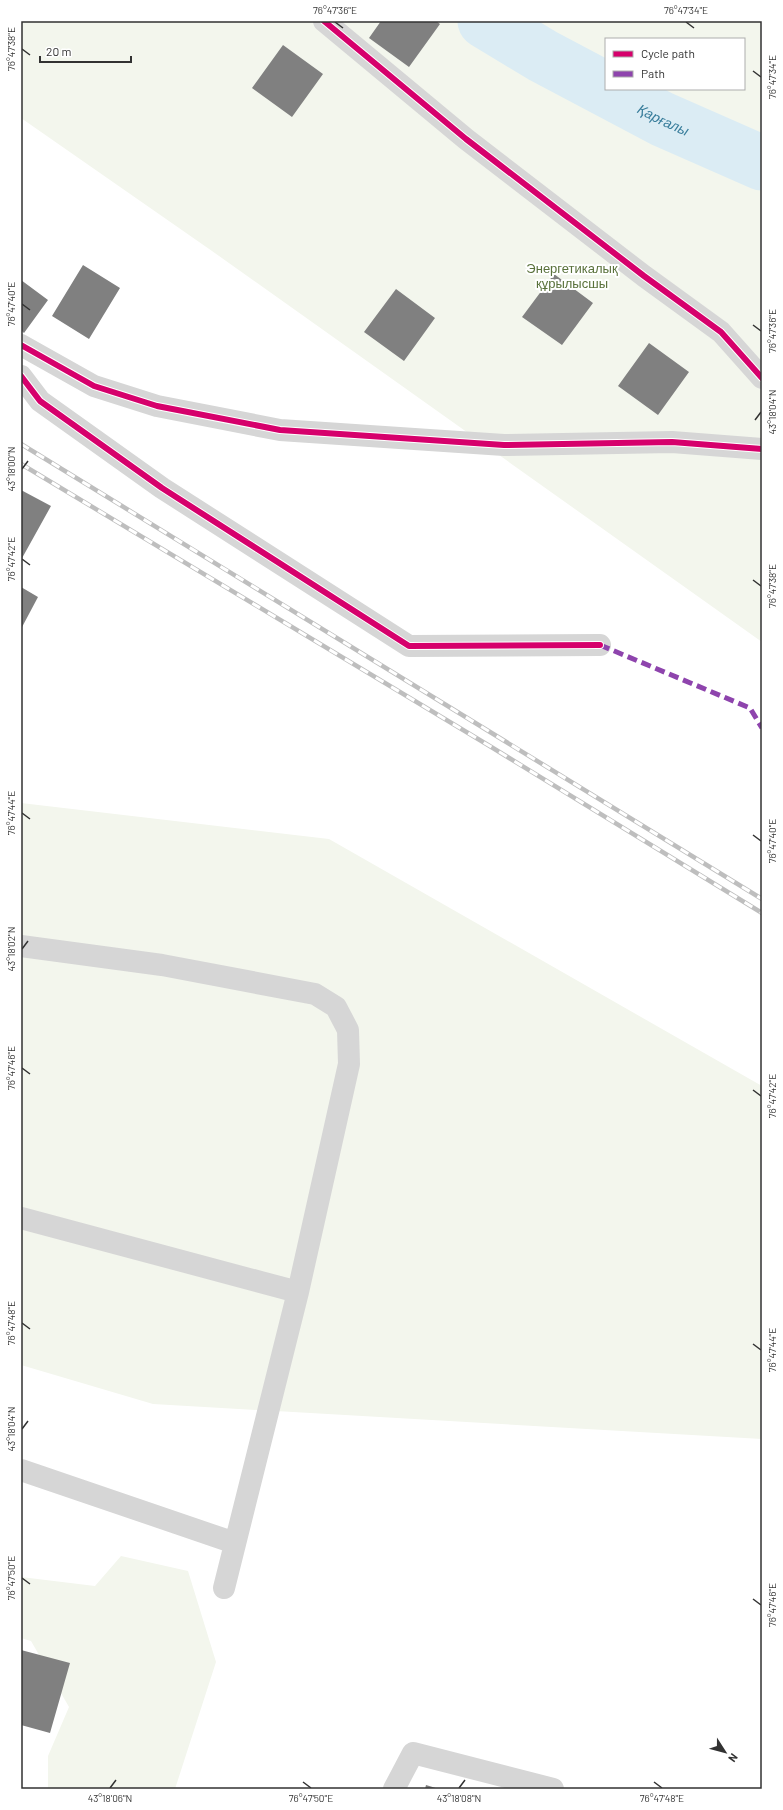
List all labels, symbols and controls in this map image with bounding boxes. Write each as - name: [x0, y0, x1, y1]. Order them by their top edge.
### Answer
- text: 76°47'36"E: [313, 4, 357, 16]
- text: 76°47'34"E: [664, 4, 708, 16]
- text: 76°47'38"E: [5, 27, 17, 71]
- scale bar: [40, 38, 131, 64]
- legend: [605, 38, 745, 90]
- text: 20 m: [46, 44, 72, 58]
- text: Cycle path: [641, 46, 695, 60]
- text: 76°47'34"E: [766, 55, 778, 99]
- text: Path: [641, 66, 665, 80]
- water label: Қарғалы: [635, 99, 693, 139]
- park label: Энергетикалық құрылысшы: [526, 260, 618, 291]
- text: 76°47'40"E: [5, 282, 17, 326]
- text: 76°47'36"E: [766, 309, 778, 353]
- text: 43°18'04"N: [766, 390, 778, 434]
- text: 43°18'00"N: [5, 446, 17, 492]
- text: 76°47'42"E: [5, 537, 17, 581]
- text: 76°47'38"E: [766, 564, 778, 608]
- text: 76°47'44"E: [5, 791, 17, 835]
- text: 76°47'40"E: [766, 819, 778, 863]
- text: 43°18'02"N: [5, 927, 17, 971]
- text: 76°47'46"E: [5, 1046, 17, 1090]
- text: 76°47'42"E: [766, 1074, 778, 1118]
- text: 76°47'48"E: [5, 1301, 17, 1345]
- text: 76°47'44"E: [766, 1328, 778, 1372]
- text: 43°18'04"N: [5, 1407, 17, 1451]
- text: 76°47'50"E: [5, 1556, 17, 1600]
- text: 76°47'46"E: [766, 1583, 778, 1627]
- north arrow: [705, 1732, 745, 1772]
- text: N: [726, 1751, 741, 1765]
- text: 43°18'06"N: [88, 1792, 132, 1804]
- text: 76°47'50"E: [289, 1792, 333, 1804]
- text: 43°18'08"N: [437, 1792, 481, 1804]
- text: 76°47'48"E: [640, 1792, 684, 1804]

